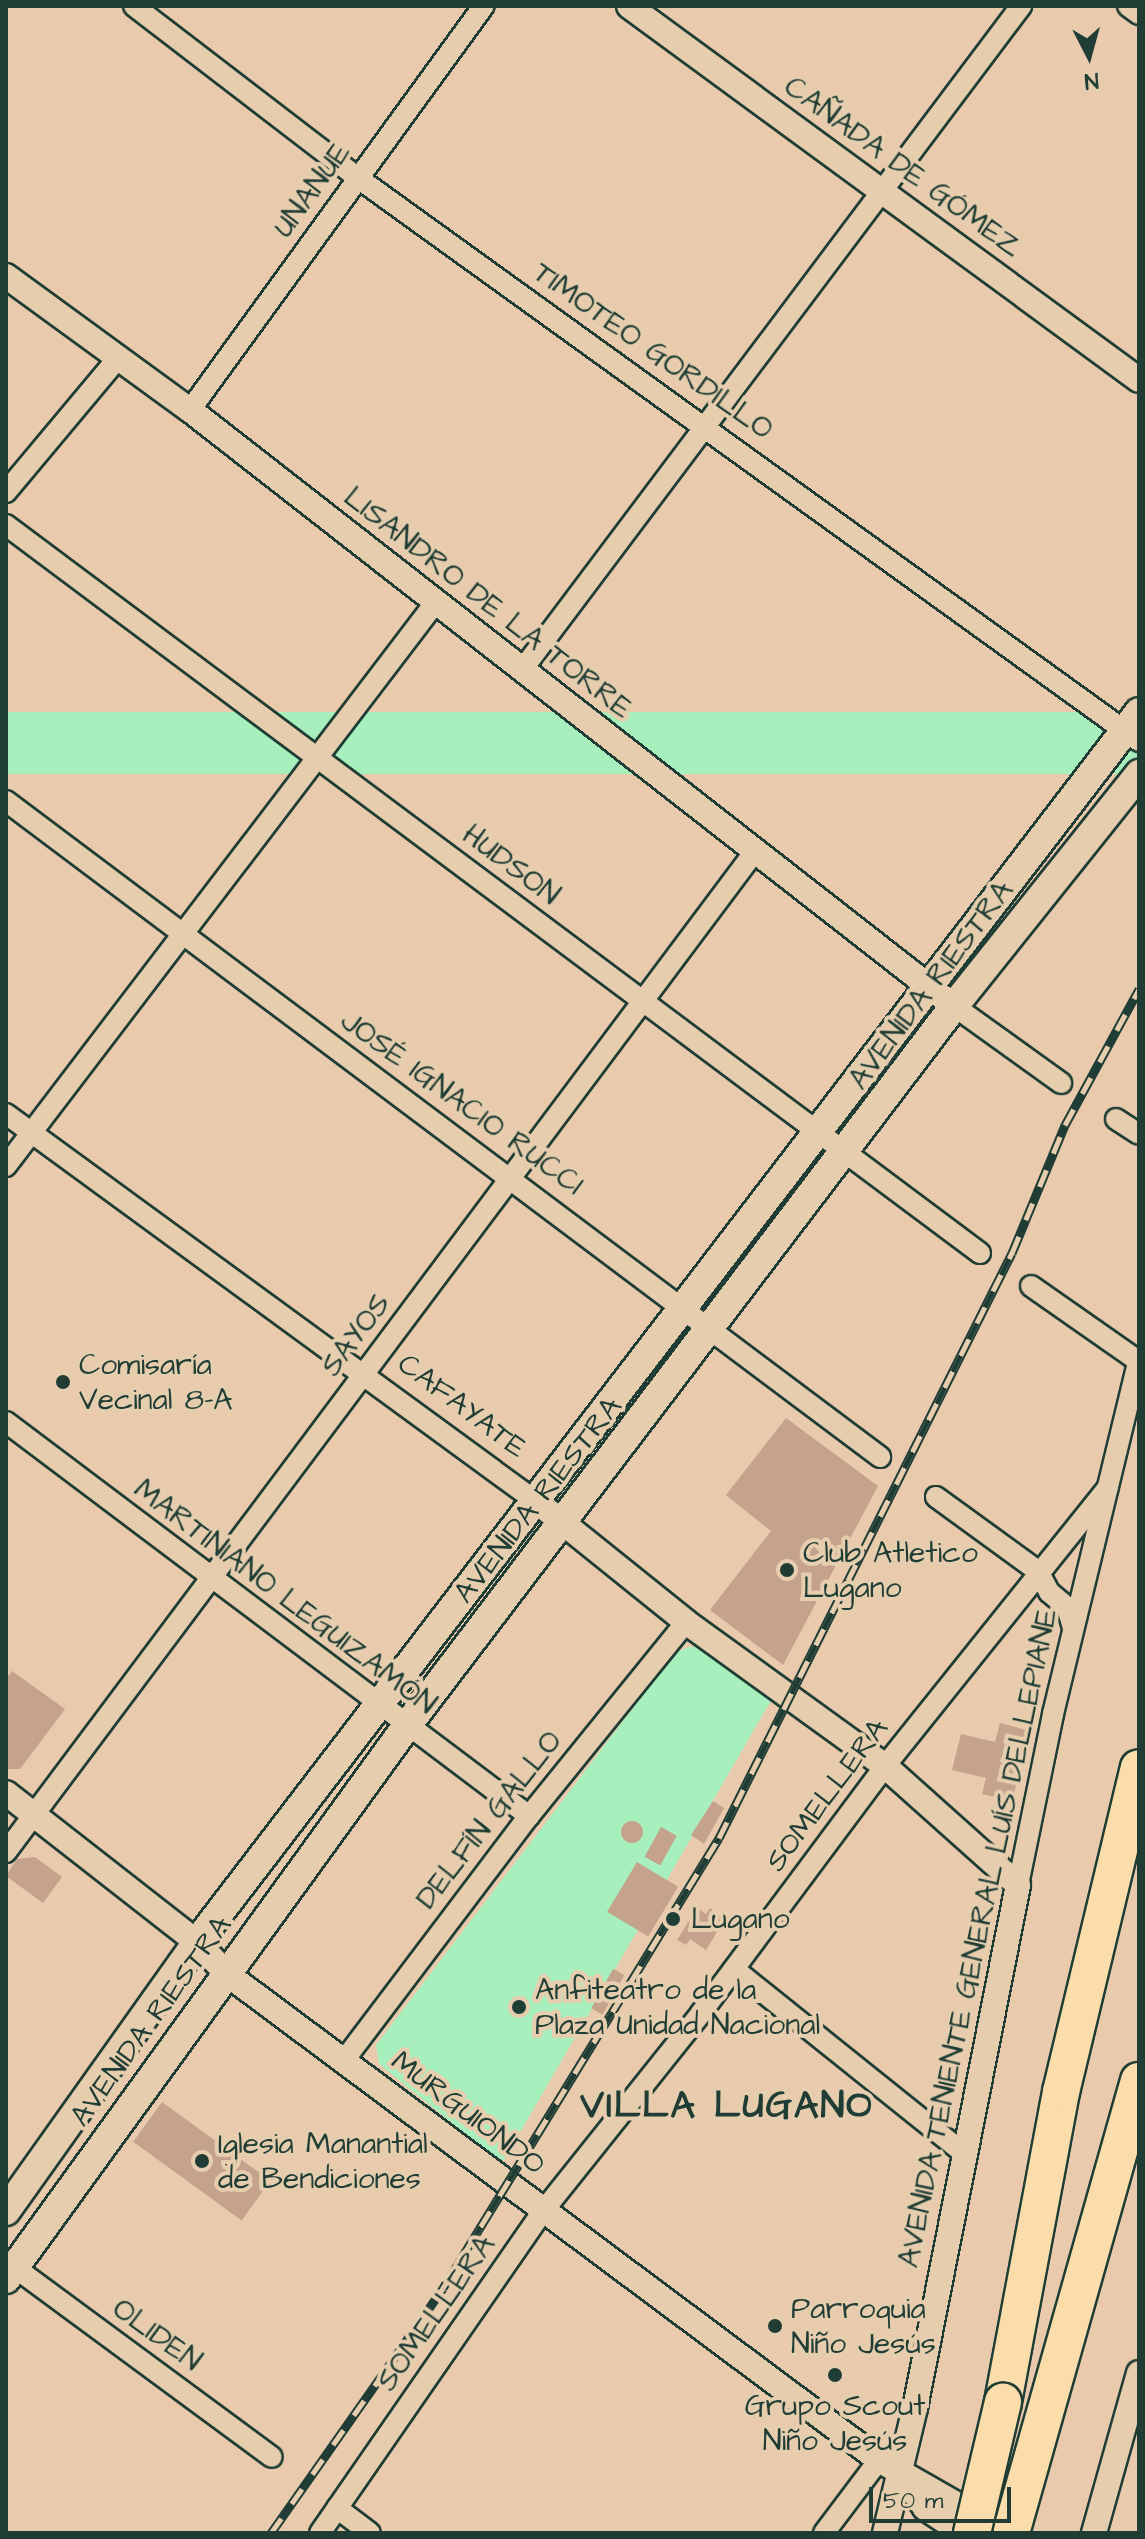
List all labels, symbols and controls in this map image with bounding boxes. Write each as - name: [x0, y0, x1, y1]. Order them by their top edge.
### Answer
- north arrow: [1049, 16, 1129, 96]
- text: N: [1083, 64, 1100, 97]
- street label: CAÑADA DE GÓMEZ: [777, 69, 1029, 265]
- street label: UNANUE: [266, 136, 358, 244]
- street label: TIMOTEO GORDILLO: [526, 255, 780, 447]
- street label: LISANDRO DE LA TORRE: [337, 479, 639, 727]
- street label: HUDSON: [455, 817, 567, 913]
- street label: AVENIDA RIESTRA: [841, 874, 1021, 1096]
- street label: JOSÉ IGNACIO RUCCI: [334, 1003, 590, 1203]
- street label: SAYOS: [313, 1287, 399, 1383]
- street label: CAFAYATE: [390, 1346, 534, 1466]
- place label: Comisaría Vecinal 8-A: [79, 1347, 233, 1418]
- marker: Comisaría Vecinal 8-A: [54, 1373, 72, 1391]
- street label: AVENIDA RIESTRA: [446, 1390, 630, 1610]
- street label: MARTINIANO LEGUIZAMÓN: [127, 1472, 443, 1722]
- place label: Club Atletico Lugano: [803, 1535, 978, 1606]
- marker: Club Atletico Lugano: [778, 1561, 796, 1579]
- street label: AVENIDA TENIENTE GENERAL LUÍS DELLEPIANE: [890, 1605, 1066, 2271]
- street label: SOMELLERA: [758, 1712, 896, 1878]
- street label: DELFÍN GALLO: [408, 1724, 570, 1916]
- place label: Lugano: [691, 1901, 790, 1937]
- street label: AVENIDA RIESTRA: [62, 1908, 240, 2134]
- marker: Lugano: [662, 1908, 684, 1930]
- place label: Anfiteatro de la Plaza Unidad Nacional: [535, 1972, 820, 2042]
- marker: Anfiteatro de la Plaza Unidad Nacional: [510, 1998, 528, 2016]
- street label: MURGUIONDO: [384, 2043, 552, 2183]
- district label: VILLA LUGANO: [580, 2084, 874, 2130]
- place label: Iglesia Manantial de Bendiciones: [218, 2126, 428, 2196]
- marker: Iglesia Manantial de Bendiciones: [193, 2152, 211, 2170]
- street label: SOMELLERA: [369, 2228, 503, 2398]
- street label: OLIDEN: [105, 2291, 209, 2379]
- place label: Parroquia Niño Jesús: [791, 2291, 936, 2362]
- marker: Parroquia Niño Jesús: [766, 2317, 784, 2335]
- marker: Grupo Scout Niño Jesús: [826, 2366, 844, 2384]
- place label: Grupo Scout Niño Jesús: [745, 2388, 925, 2458]
- scale bar: [873, 2471, 1015, 2521]
- text: 50 m: [883, 2484, 943, 2518]

